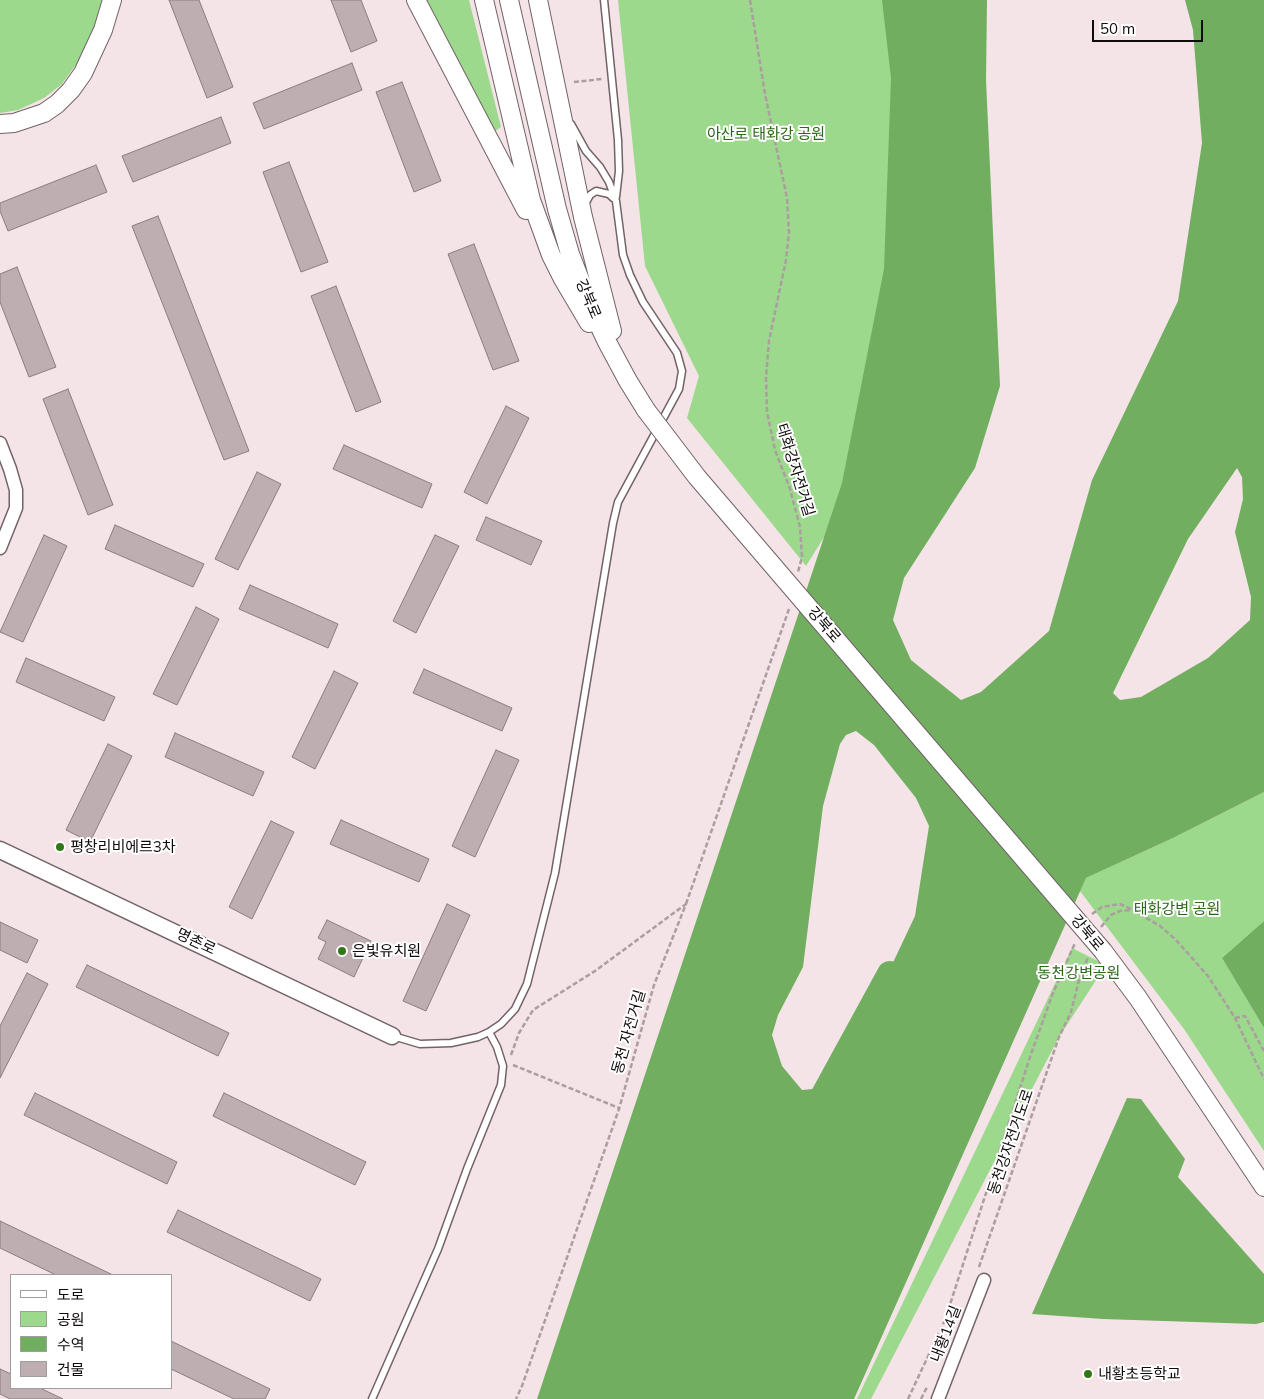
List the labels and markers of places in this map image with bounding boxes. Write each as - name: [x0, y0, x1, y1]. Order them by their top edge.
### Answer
- place label: 평창리비에르3차: [70, 838, 176, 856]
- marker: 평창리비에르3차: [54, 841, 66, 853]
- place label: 은빛유치원: [352, 942, 421, 960]
- marker: 은빛유치원: [336, 945, 348, 957]
- place label: 내황초등학교: [1098, 1365, 1181, 1383]
- marker: 내황초등학교: [1082, 1368, 1094, 1380]

